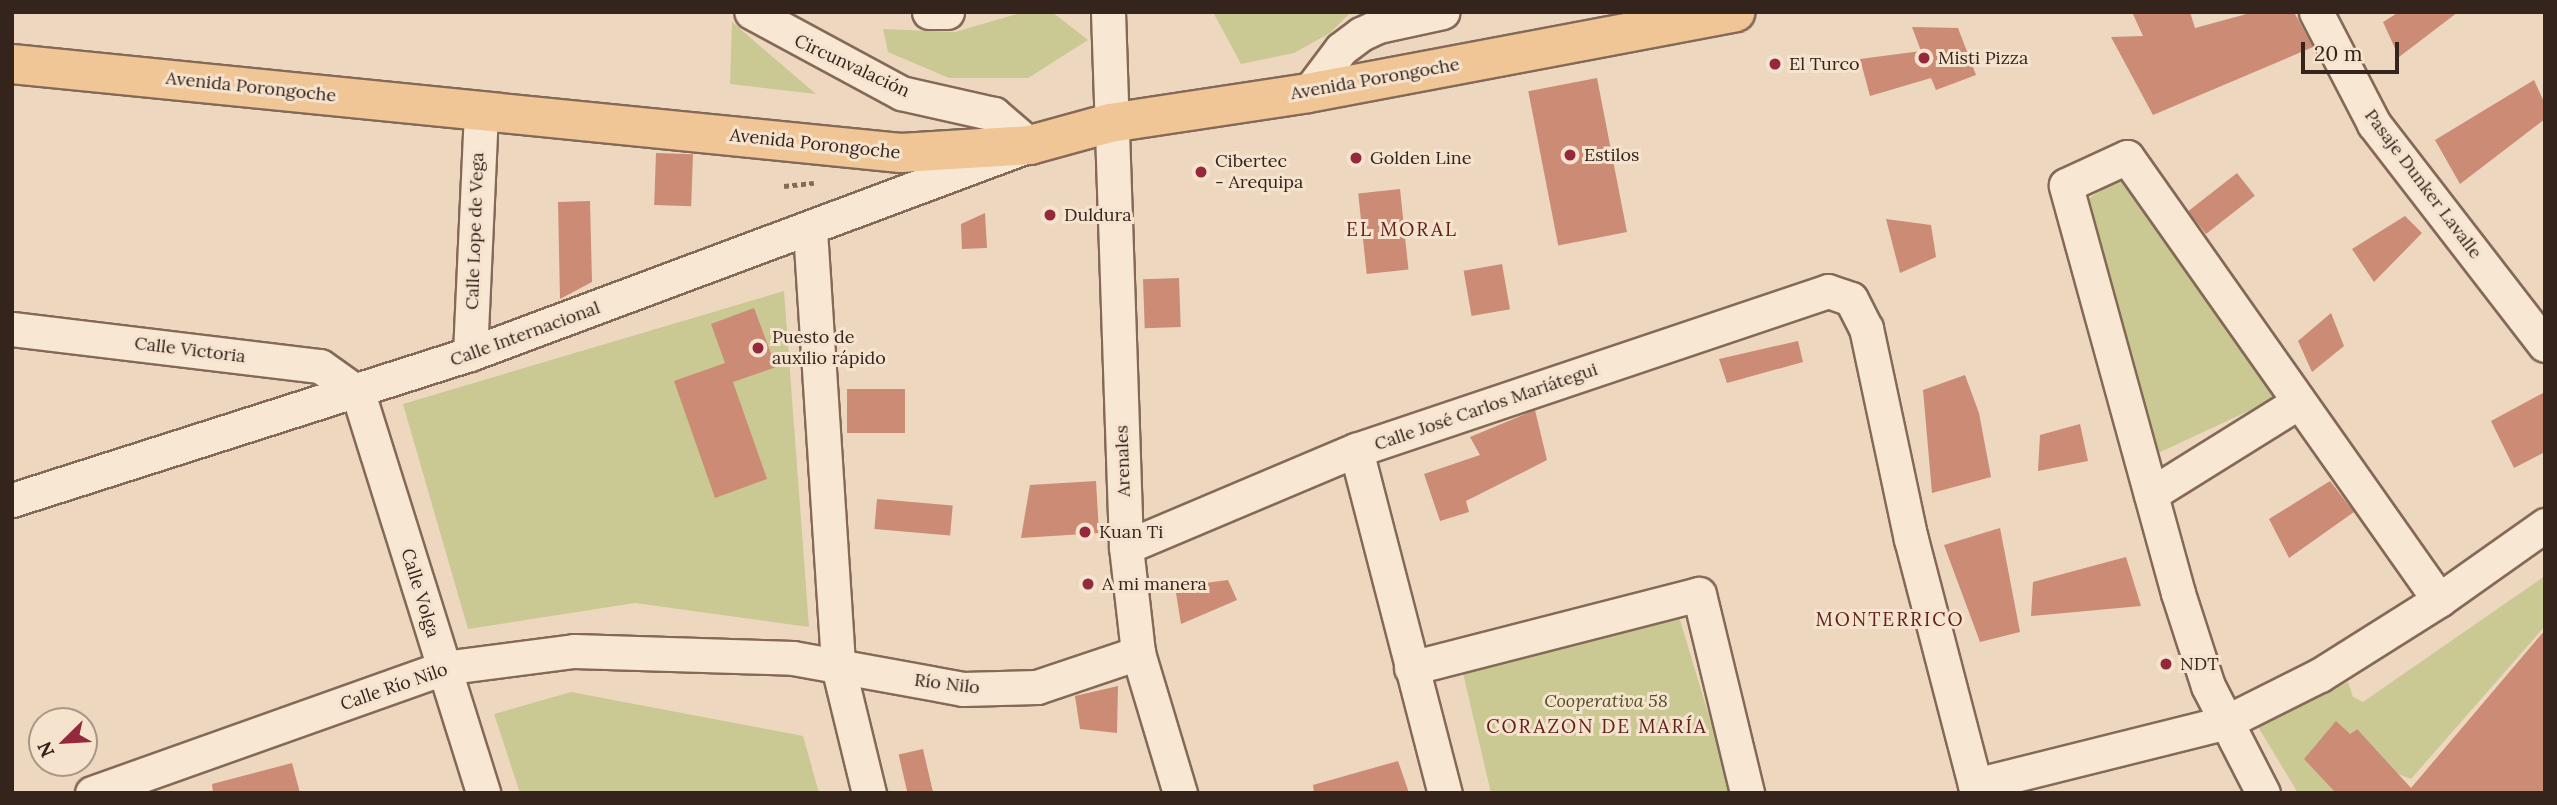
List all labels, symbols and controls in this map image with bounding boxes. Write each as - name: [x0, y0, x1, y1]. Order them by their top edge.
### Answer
- scale bar: [2305, 28, 2403, 72]
- street label: Circunvalación: [791, 30, 913, 102]
- text: 20 m: [2314, 40, 2363, 67]
- place label: Misti Pizza: [1938, 47, 2028, 69]
- marker: Misti Pizza: [1916, 50, 1932, 66]
- street label: Avenida Porongoche: [1289, 53, 1461, 105]
- place label: El Turco: [1789, 53, 1860, 75]
- marker: El Turco: [1767, 56, 1783, 72]
- street label: Avenida Porongoche: [165, 67, 337, 107]
- street label: Pasaje Dunker Lavalle: [2360, 105, 2486, 263]
- street label: Avenida Porongoche: [729, 124, 901, 164]
- place label: Estilos: [1584, 144, 1639, 166]
- place label: Golden Line: [1370, 147, 1471, 169]
- marker: Estilos: [1562, 147, 1578, 163]
- marker: Golden Line: [1348, 150, 1364, 166]
- place label: Cibertec - Arequipa: [1215, 151, 1303, 194]
- street label: Calle Lope de Vega: [461, 152, 489, 310]
- marker: Cibertec - Arequipa: [1193, 164, 1209, 180]
- place label: Duldura: [1064, 204, 1132, 226]
- marker: Duldura: [1042, 207, 1058, 223]
- district label: EL MORAL: [1347, 219, 1457, 241]
- street label: Calle Internacional: [447, 297, 603, 371]
- place label: Puesto de auxilio rápido: [772, 327, 886, 370]
- street label: Calle Victoria: [133, 332, 247, 368]
- marker: Puesto de auxilio rápido: [750, 340, 766, 356]
- street label: Calle José Carlos Mariátegui: [1372, 359, 1600, 455]
- street label: Arenales: [1111, 425, 1135, 497]
- place label: Kuan Ti: [1099, 521, 1163, 543]
- marker: Kuan Ti: [1077, 524, 1093, 540]
- street label: Calle Volga: [396, 546, 444, 640]
- place label: A mi manera: [1102, 573, 1207, 595]
- marker: A mi manera: [1080, 576, 1096, 592]
- district label: MONTERRICO: [1817, 609, 1963, 631]
- place label: NDT: [2180, 653, 2219, 675]
- marker: NDT: [2158, 656, 2174, 672]
- street label: Calle Río Nilo: [338, 659, 450, 715]
- street label: Río Nilo: [913, 669, 981, 699]
- park label: Cooperativa 58: [1544, 690, 1668, 712]
- north arrow: [28, 707, 98, 777]
- district label: CORAZON DE MARÍA: [1488, 716, 1706, 738]
- text: N: [32, 738, 60, 761]

